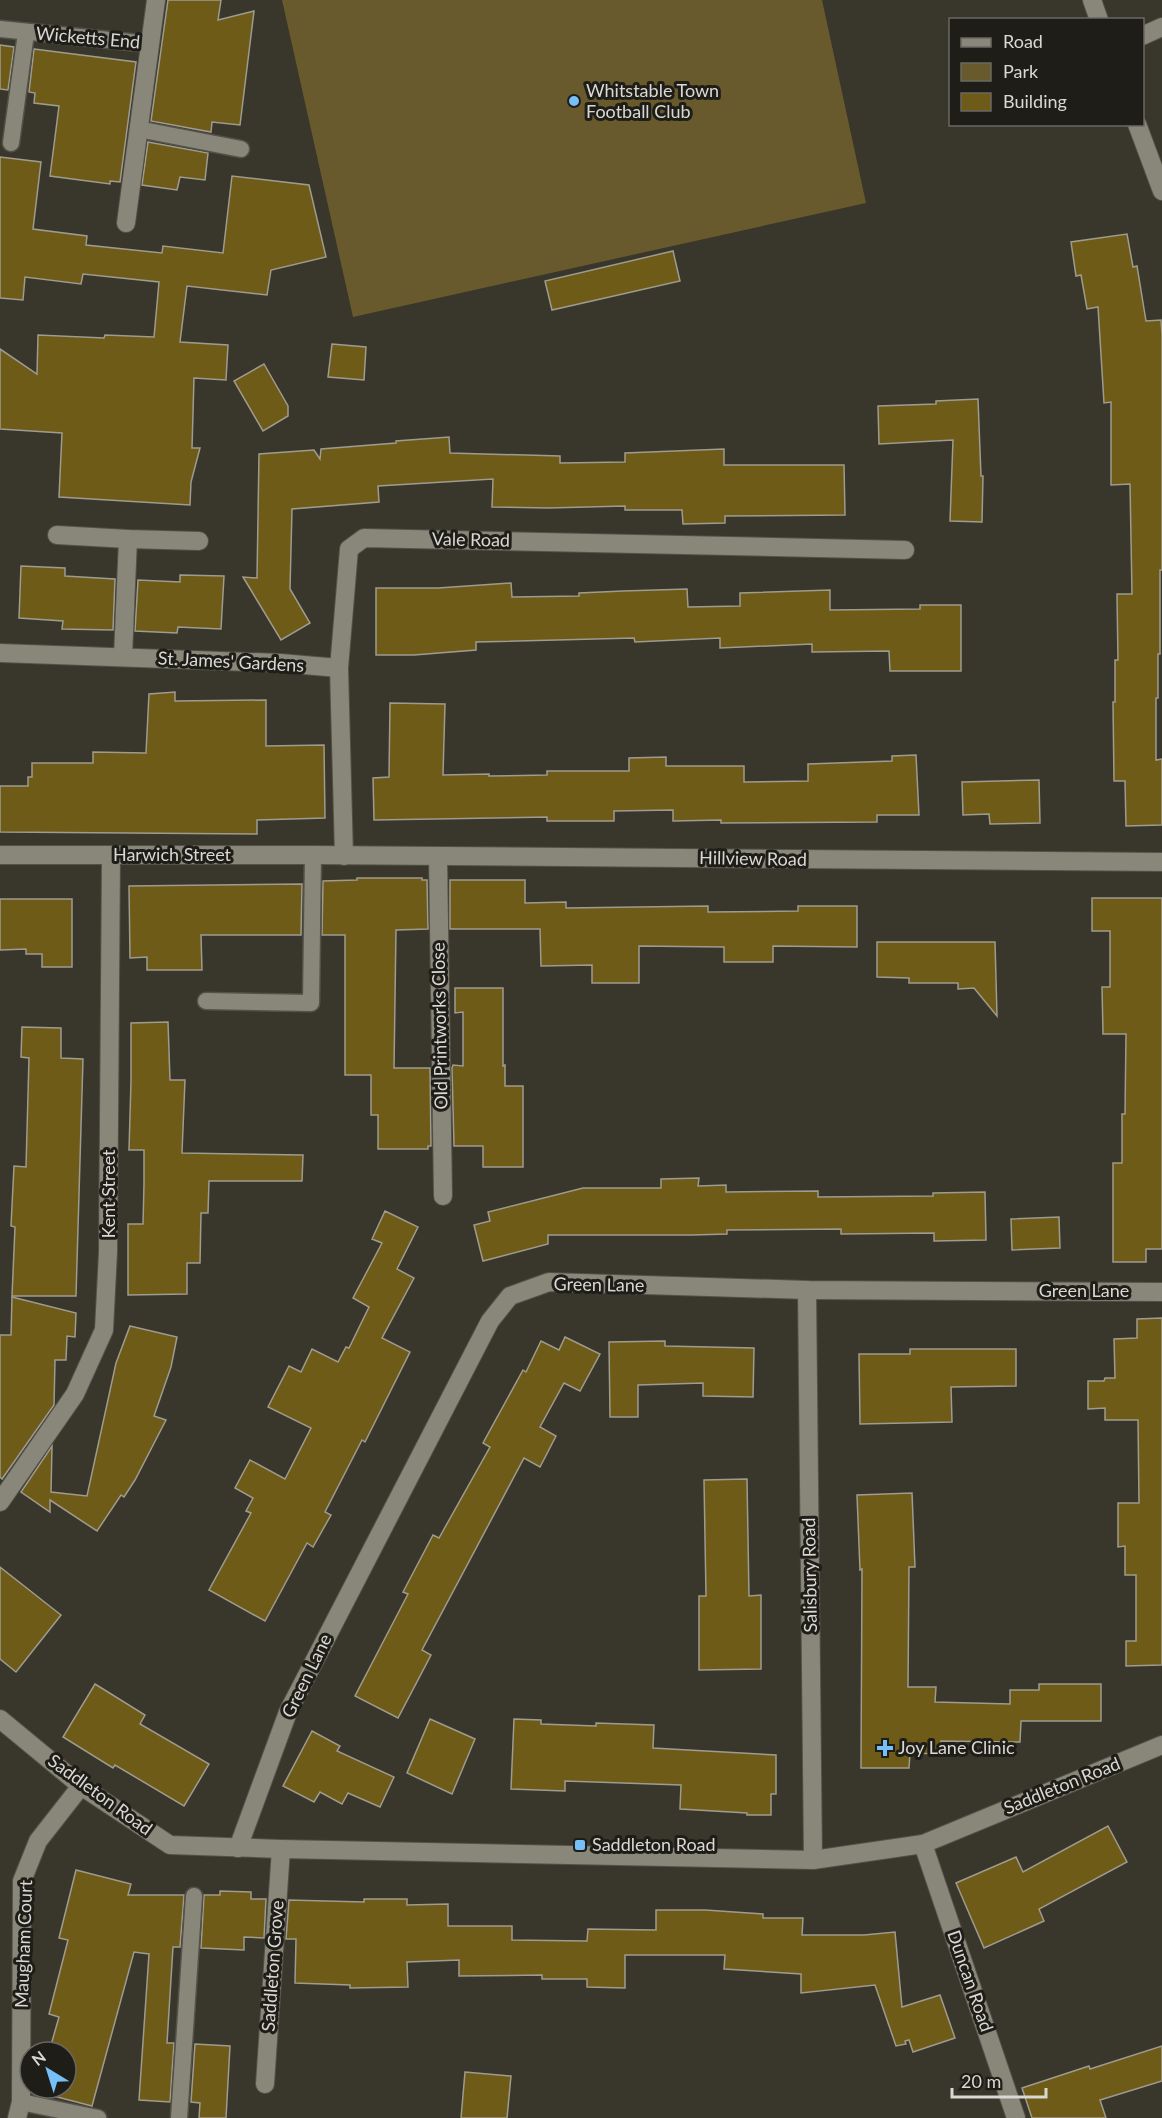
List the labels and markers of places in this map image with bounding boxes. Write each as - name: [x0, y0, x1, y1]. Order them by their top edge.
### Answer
- place label: Whitstable Town Football Club: [586, 79, 719, 122]
- marker: Whitstable Town Football Club: [567, 94, 581, 108]
- place label: Joy Lane Clinic: [898, 1736, 1015, 1758]
- marker: Joy Lane Clinic: [876, 1739, 894, 1757]
- place label: Saddleton Road: [592, 1833, 716, 1855]
- marker: Saddleton Road: [573, 1838, 587, 1852]

